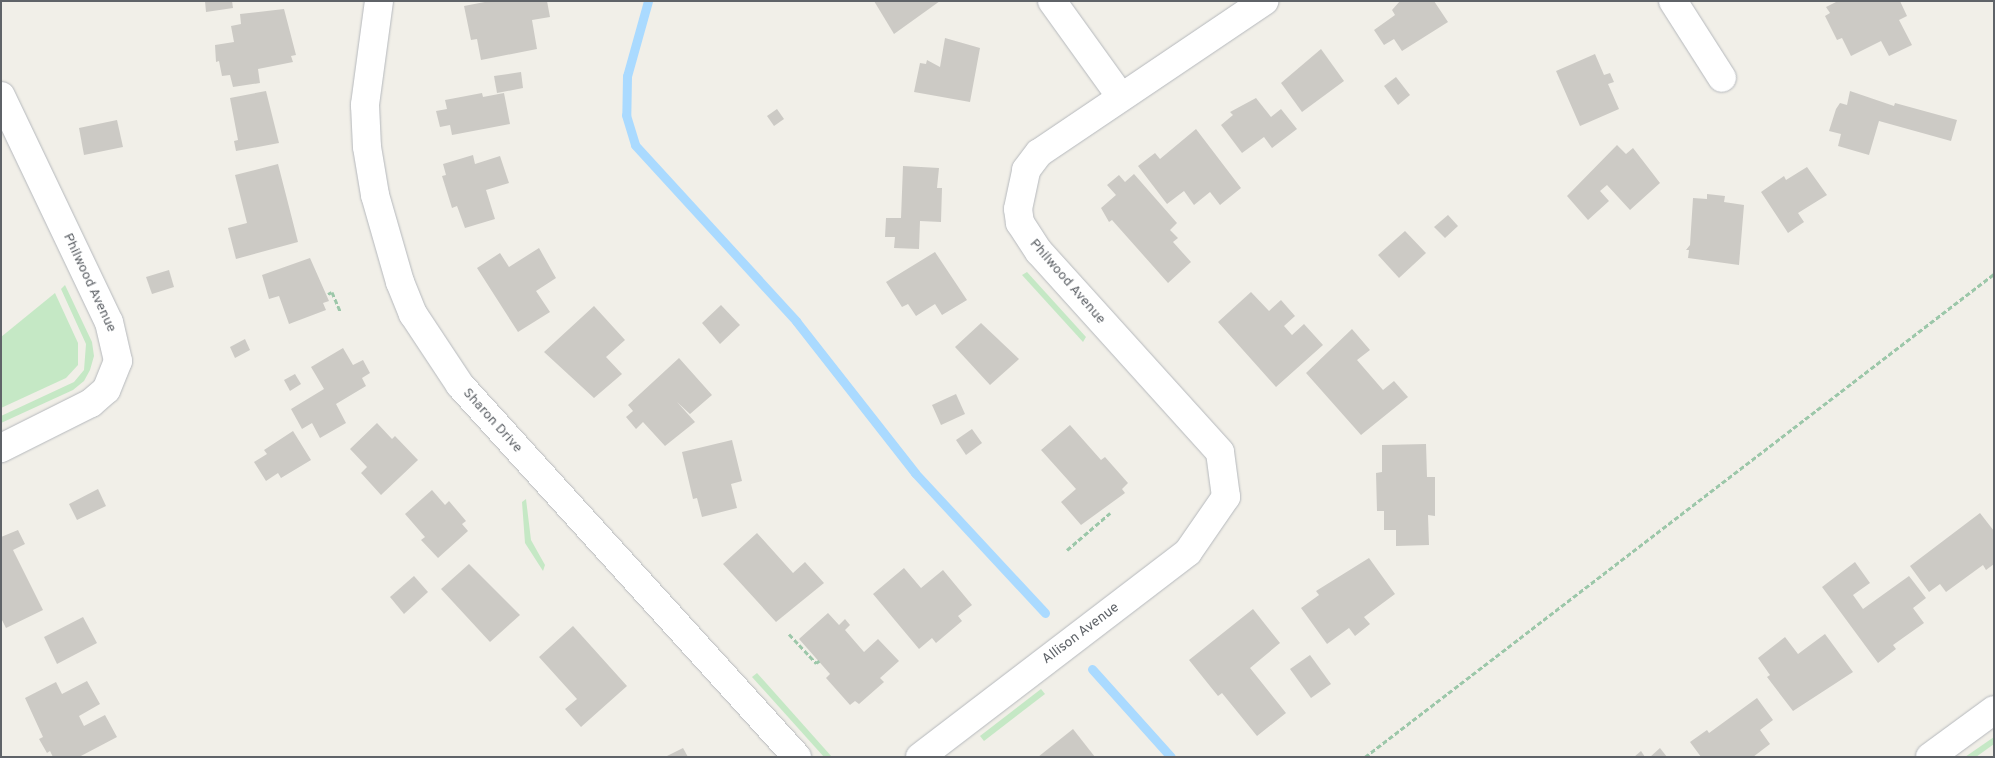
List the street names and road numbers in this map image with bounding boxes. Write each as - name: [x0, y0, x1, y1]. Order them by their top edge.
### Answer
- street label: Philwood Avenue: [59, 231, 119, 335]
- street label: Philwood Avenue: [1025, 236, 1109, 328]
- street label: Sharon Drive: [459, 385, 525, 457]
- street label: Allison Avenue: [1039, 599, 1123, 669]

